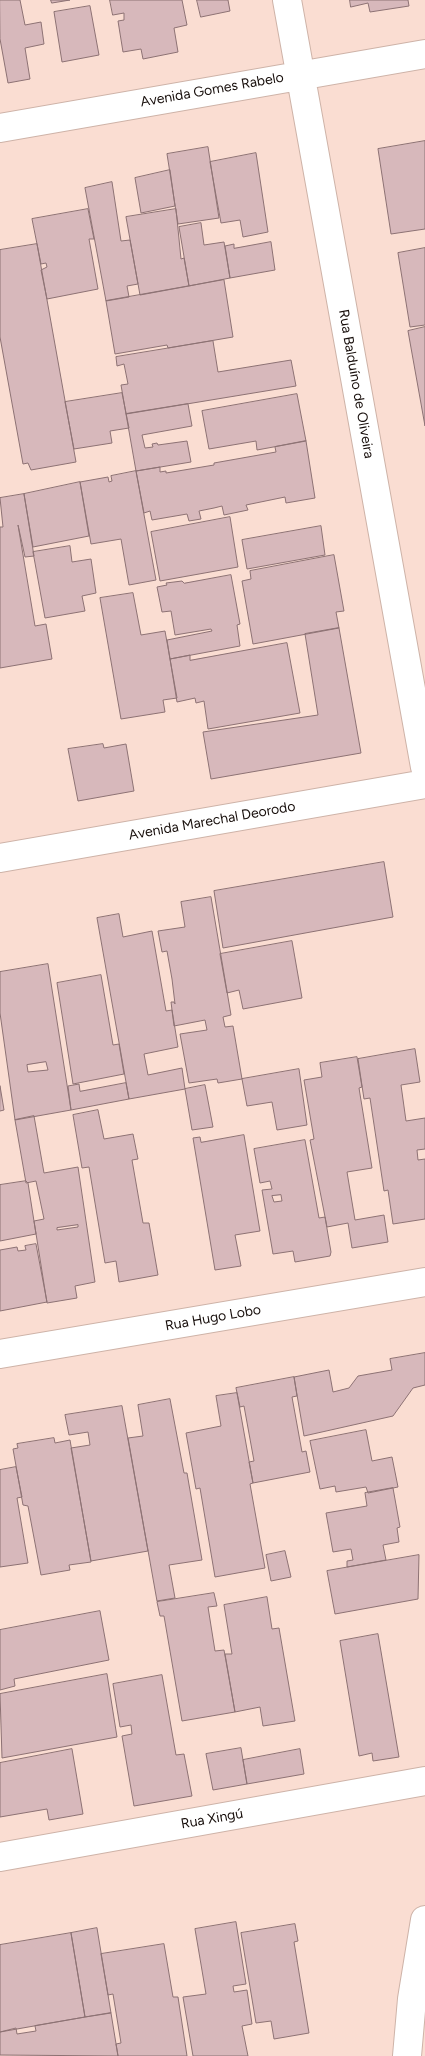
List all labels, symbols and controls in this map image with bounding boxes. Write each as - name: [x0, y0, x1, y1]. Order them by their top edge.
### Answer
- street label: Avenida Gomes Rabelo: [139, 69, 285, 111]
- street label: Rua Balduíno de Oliveira: [335, 308, 377, 460]
- street label: Avenida Marechal Deorodo: [127, 798, 297, 844]
- street label: Rua Hugo Lobo: [164, 1301, 262, 1335]
- street label: Rua Xingú: [180, 1805, 244, 1833]

